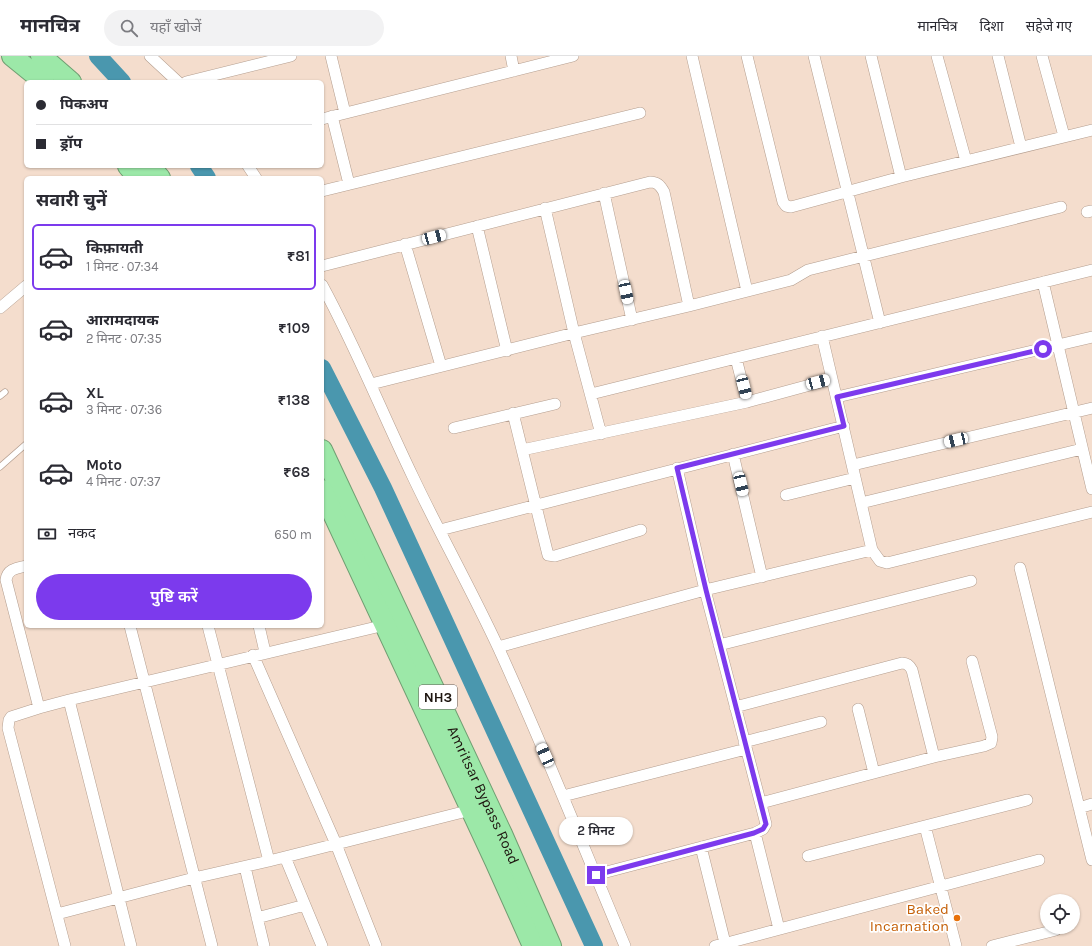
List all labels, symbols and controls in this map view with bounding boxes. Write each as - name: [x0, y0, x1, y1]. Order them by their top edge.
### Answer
- search box: [104, 10, 384, 46]
- text: मानचित्र: [20, 15, 80, 37]
- icon: search: [118, 17, 140, 39]
- text: यहाँ खोजें: [150, 18, 201, 36]
- text: मानचित्र: [918, 18, 958, 35]
- text: दिशा: [980, 18, 1004, 35]
- text: सहेजे गए: [1026, 18, 1072, 35]
- text: पिकअप: [60, 95, 108, 113]
- text: ड्रॉप: [60, 134, 82, 152]
- text: सवारी चुनें: [36, 189, 107, 211]
- car: [421, 228, 447, 246]
- icon: car: [38, 239, 74, 275]
- text: किफ़ायती: [86, 239, 143, 257]
- text: ₹81: [287, 247, 310, 265]
- text: 1 मिनट · 07:34: [86, 259, 159, 274]
- car: [618, 279, 634, 305]
- icon: car: [38, 311, 74, 347]
- text: आरामदायक: [86, 311, 159, 329]
- text: ₹109: [278, 319, 310, 337]
- text: 2 मिनट · 07:35: [86, 331, 162, 346]
- route start: [1034, 340, 1052, 358]
- car: [805, 373, 831, 391]
- car: [735, 374, 753, 400]
- icon: car: [38, 383, 74, 419]
- text: XL: [86, 384, 104, 402]
- text: ₹138: [278, 391, 310, 409]
- text: 3 मिनट · 07:36: [86, 402, 162, 417]
- car: [943, 431, 969, 449]
- icon: car: [38, 455, 74, 491]
- text: Moto: [86, 456, 122, 474]
- text: ₹68: [283, 463, 310, 481]
- car: [732, 471, 750, 497]
- text: 4 मिनट · 07:37: [86, 474, 160, 489]
- icon: cash: [36, 523, 58, 545]
- text: नकद: [68, 524, 96, 542]
- text: 650 m: [274, 527, 312, 542]
- button: पुष्टि करें: [36, 574, 312, 620]
- road number: NH3: [419, 685, 457, 709]
- street label: Amritsar Bypass Road: [444, 723, 523, 867]
- car: [535, 742, 555, 768]
- callout: 2 मिनट: [559, 817, 633, 845]
- text: 2 मिनट: [577, 823, 615, 838]
- route end: [587, 866, 605, 884]
- map controls: [1040, 894, 1080, 934]
- button: locate: [1040, 894, 1080, 934]
- place label: Baked Incarnation: [870, 900, 949, 935]
- marker: Baked Incarnation: [952, 913, 962, 923]

